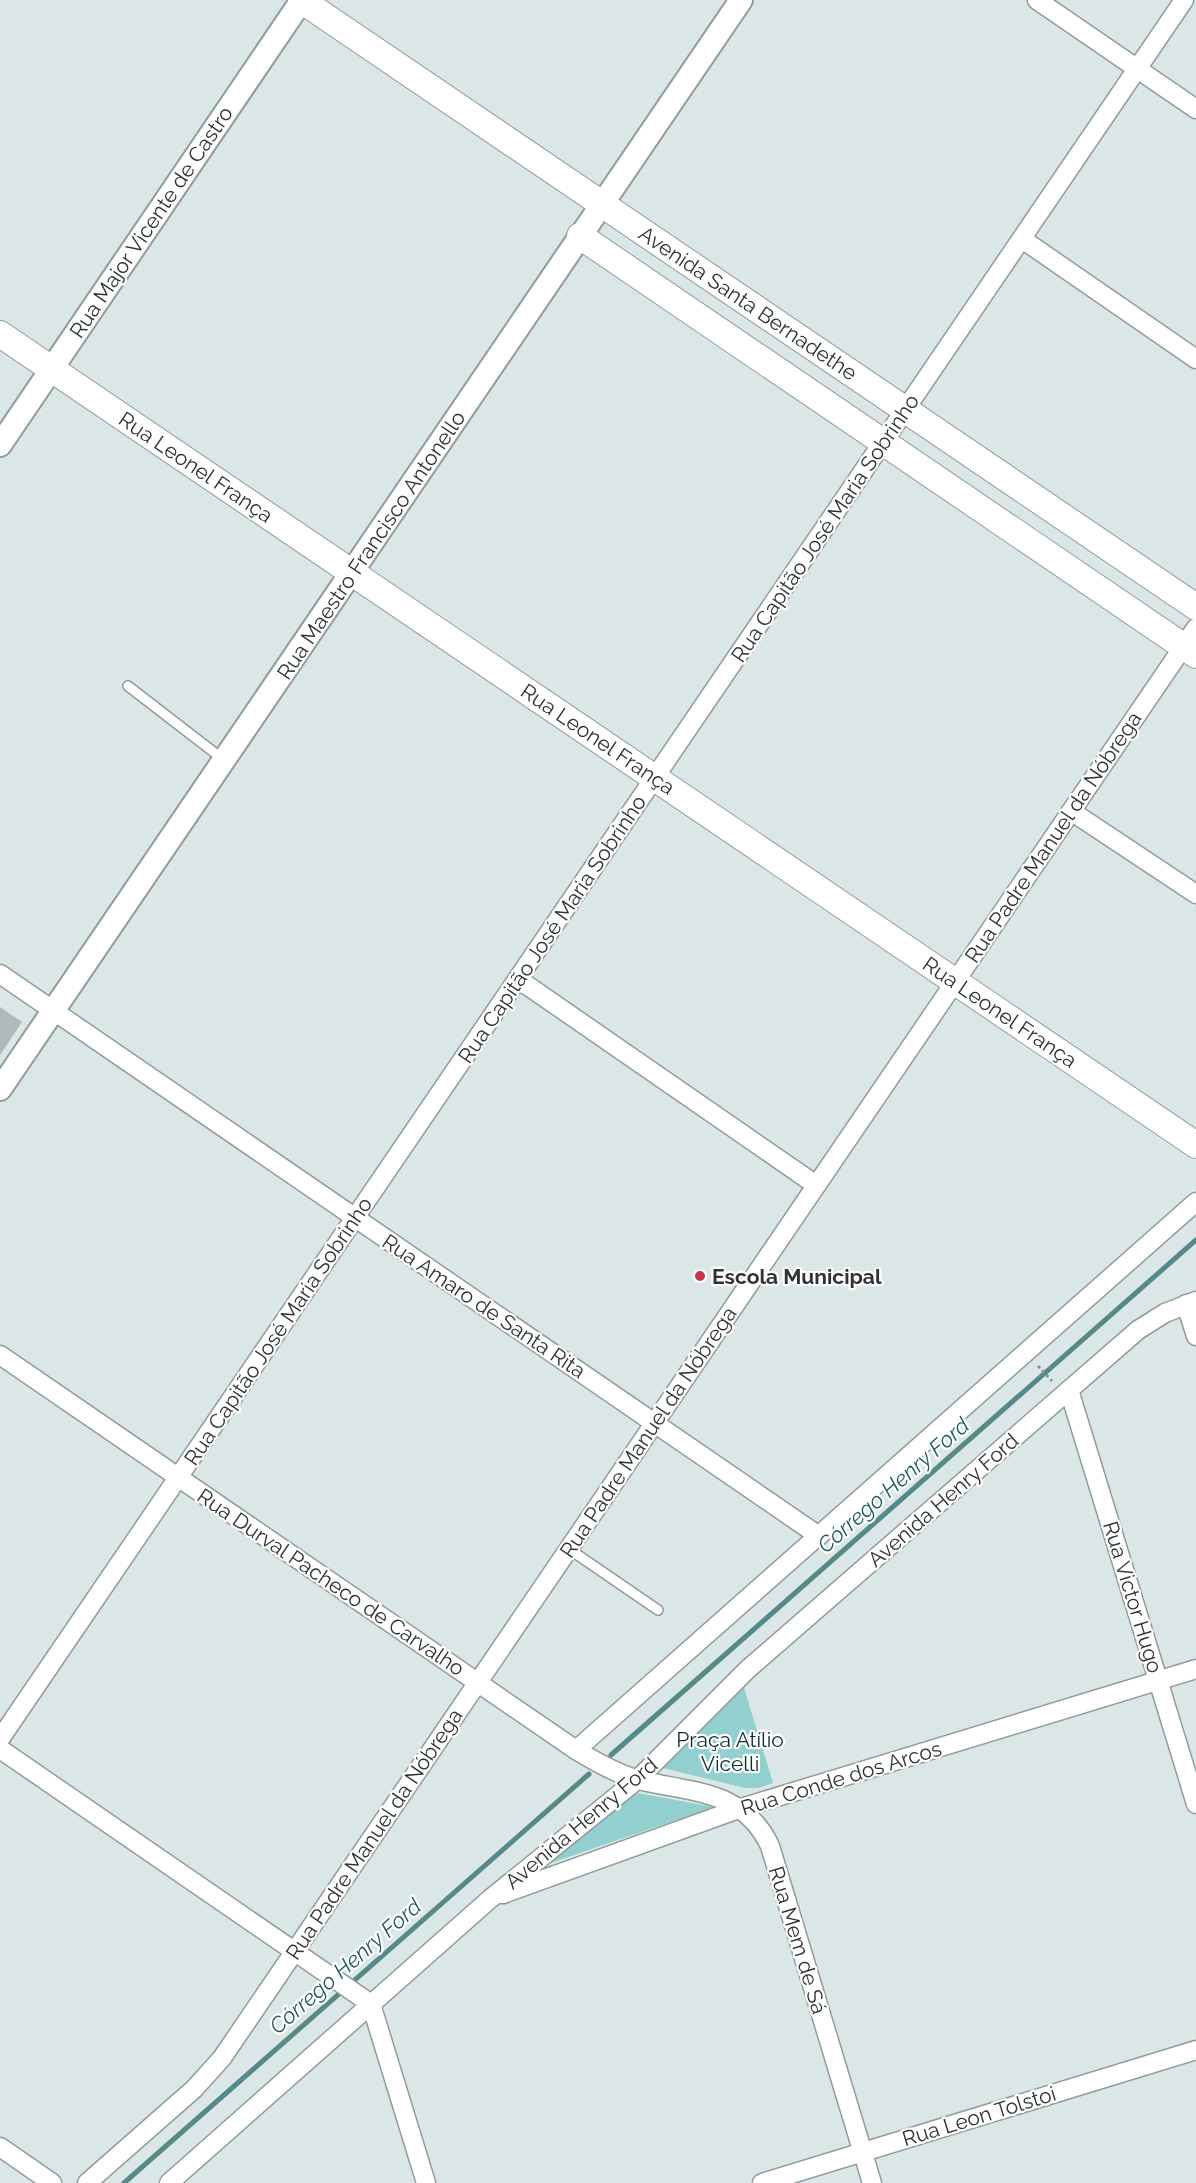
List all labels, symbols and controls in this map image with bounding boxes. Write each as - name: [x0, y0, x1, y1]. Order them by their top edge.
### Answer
- street label: Rua Major Vicente de Castro: [64, 101, 238, 343]
- street label: Avenida Santa Bernadethe: [634, 221, 862, 385]
- street label: Rua Capitão José Maria Sobrinho: [726, 389, 924, 667]
- street label: Rua Leonel França: [114, 406, 278, 528]
- street label: Rua Maestro Francisco Antonello: [272, 406, 470, 684]
- street label: Rua Leonel França: [516, 678, 680, 800]
- street label: Rua Padre Manuel da Nóbrega: [959, 707, 1147, 967]
- street label: Rua Capitão José Maria Sobrinho: [453, 790, 651, 1068]
- street label: Rua Leonel França: [918, 951, 1082, 1073]
- street label: Rua Capitão José Maria Sobrinho: [179, 1192, 377, 1470]
- street label: Rua Amaro de Santa Rita: [378, 1229, 590, 1383]
- place label: Escola Municipal: [712, 1264, 882, 1289]
- marker: Escola Municipal: [693, 1269, 707, 1283]
- street label: Rua Padre Manuel da Nóbrega: [554, 1302, 742, 1562]
- water label: Córrego Henry Ford: [812, 1412, 975, 1558]
- street label: Avenida Henry Ford: [863, 1428, 1023, 1572]
- street label: Rua Durval Pacheco de Carvalho: [193, 1483, 469, 1681]
- street label: Rua Victor Hugo: [1098, 1518, 1168, 1676]
- street label: Rua Padre Manuel da Nóbrega: [280, 1704, 468, 1964]
- park label: Praça Atílio Vicelli: [676, 1727, 784, 1776]
- street label: Rua Conde dos Arcos: [738, 1736, 944, 1820]
- street label: Avenida Henry Ford: [500, 1752, 662, 1894]
- street label: Rua Mem de Sá: [764, 1863, 832, 2017]
- water label: Córrego Henry Ford: [264, 1893, 427, 2039]
- street label: Rua Leon Tolstoi: [899, 2081, 1059, 2151]

